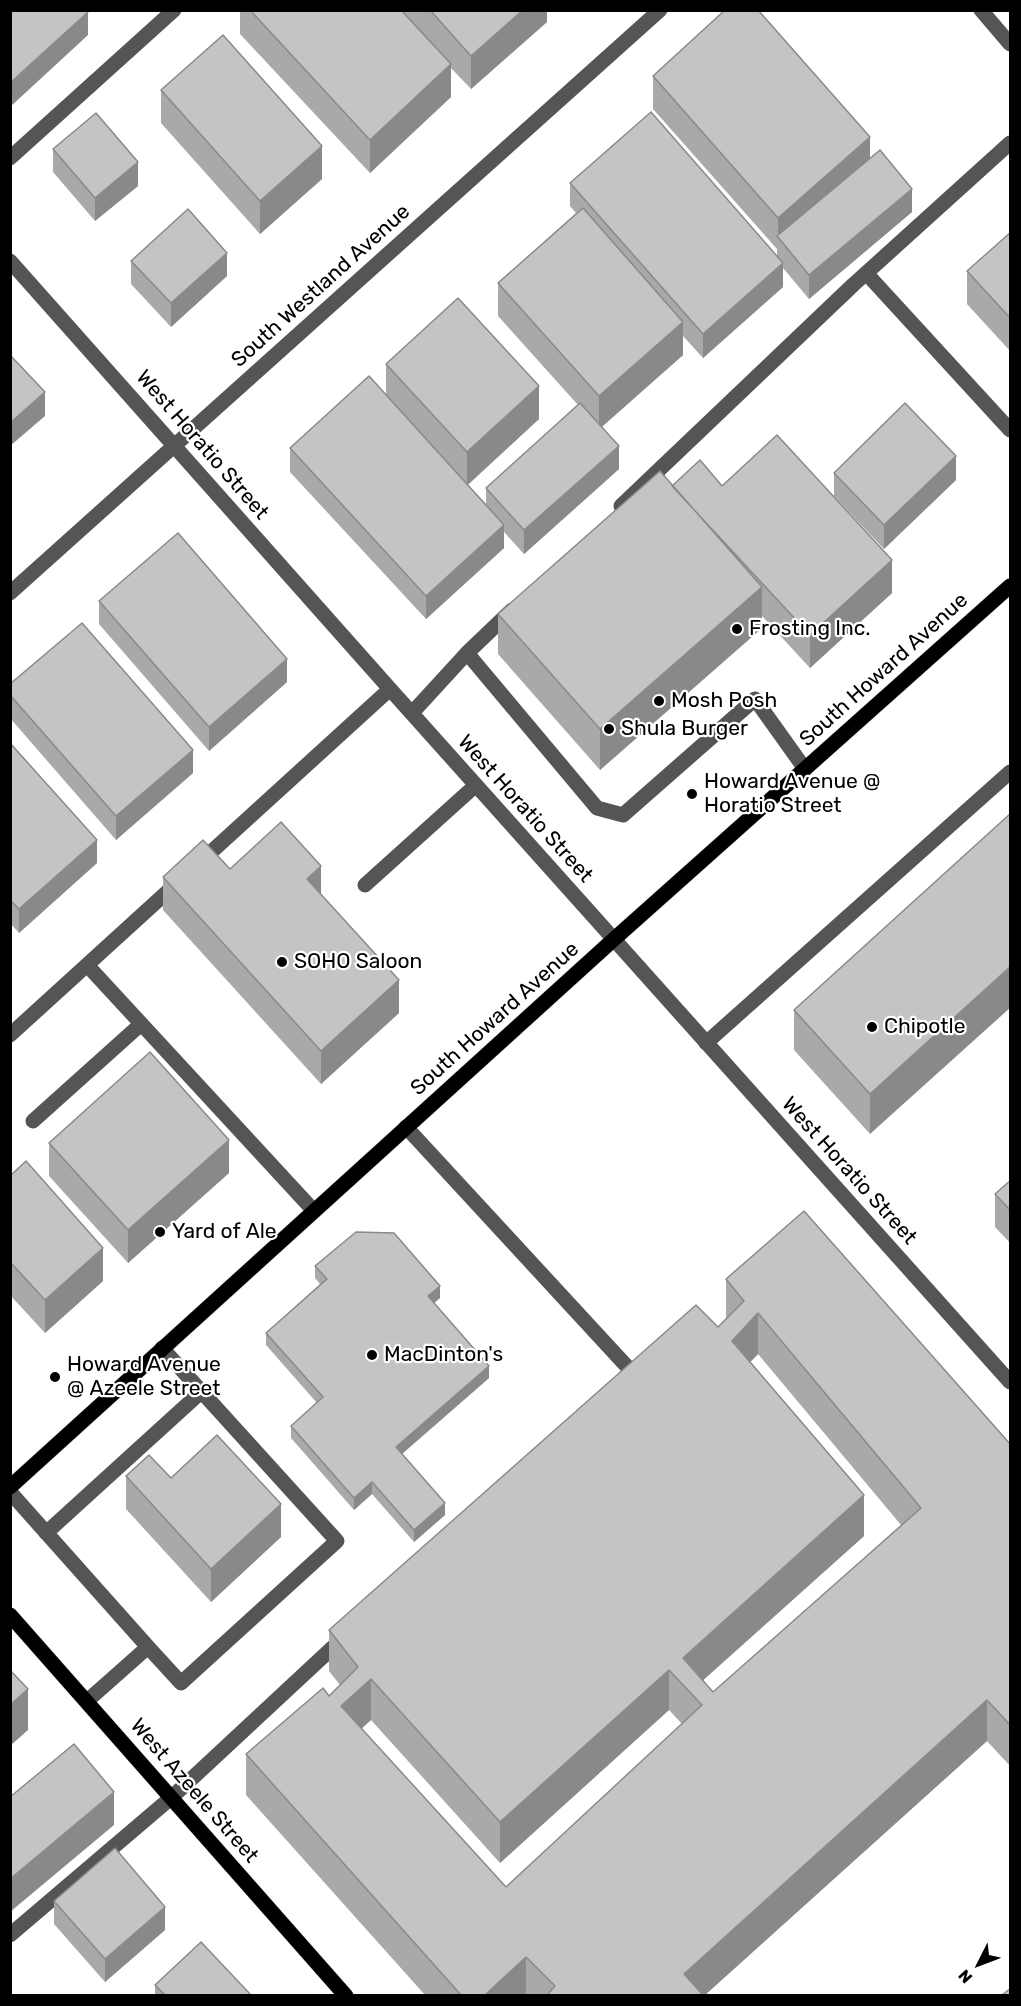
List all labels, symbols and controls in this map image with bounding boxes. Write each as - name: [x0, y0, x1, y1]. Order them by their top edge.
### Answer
- street label: South Westland Avenue: [227, 199, 415, 373]
- street label: West Horatio Street: [130, 365, 274, 525]
- street label: South Howard Avenue: [795, 588, 973, 752]
- place label: Frosting Inc.: [749, 616, 871, 642]
- marker: Frosting Inc.: [730, 622, 744, 636]
- place label: Mosh Posh: [671, 688, 777, 714]
- marker: Mosh Posh: [652, 694, 666, 708]
- place label: Shula Burger: [621, 716, 748, 742]
- marker: Shula Burger: [602, 722, 616, 736]
- street label: West Horatio Street: [452, 730, 598, 888]
- place label: Howard Avenue @ Horatio Street: [704, 769, 880, 819]
- marker: Howard Avenue @ Horatio Street: [685, 787, 699, 801]
- street label: South Howard Avenue: [406, 937, 584, 1101]
- place label: SOHO Saloon: [294, 949, 422, 975]
- marker: SOHO Saloon: [275, 955, 289, 969]
- place label: Chipotle: [884, 1014, 965, 1040]
- marker: Chipotle: [865, 1020, 879, 1034]
- street label: West Horatio Street: [776, 1092, 922, 1250]
- place label: Yard of Ale: [172, 1219, 277, 1245]
- marker: Yard of Ale: [153, 1225, 167, 1239]
- place label: MacDinton's: [384, 1342, 503, 1368]
- marker: MacDinton's: [365, 1348, 379, 1362]
- place label: Howard Avenue @ Azeele Street: [67, 1352, 221, 1402]
- marker: Howard Avenue @ Azeele Street: [48, 1370, 62, 1384]
- street label: West Azeele Street: [124, 1714, 264, 1868]
- north arrow: [949, 1934, 1009, 1994]
- text: N: [954, 1966, 976, 1987]

